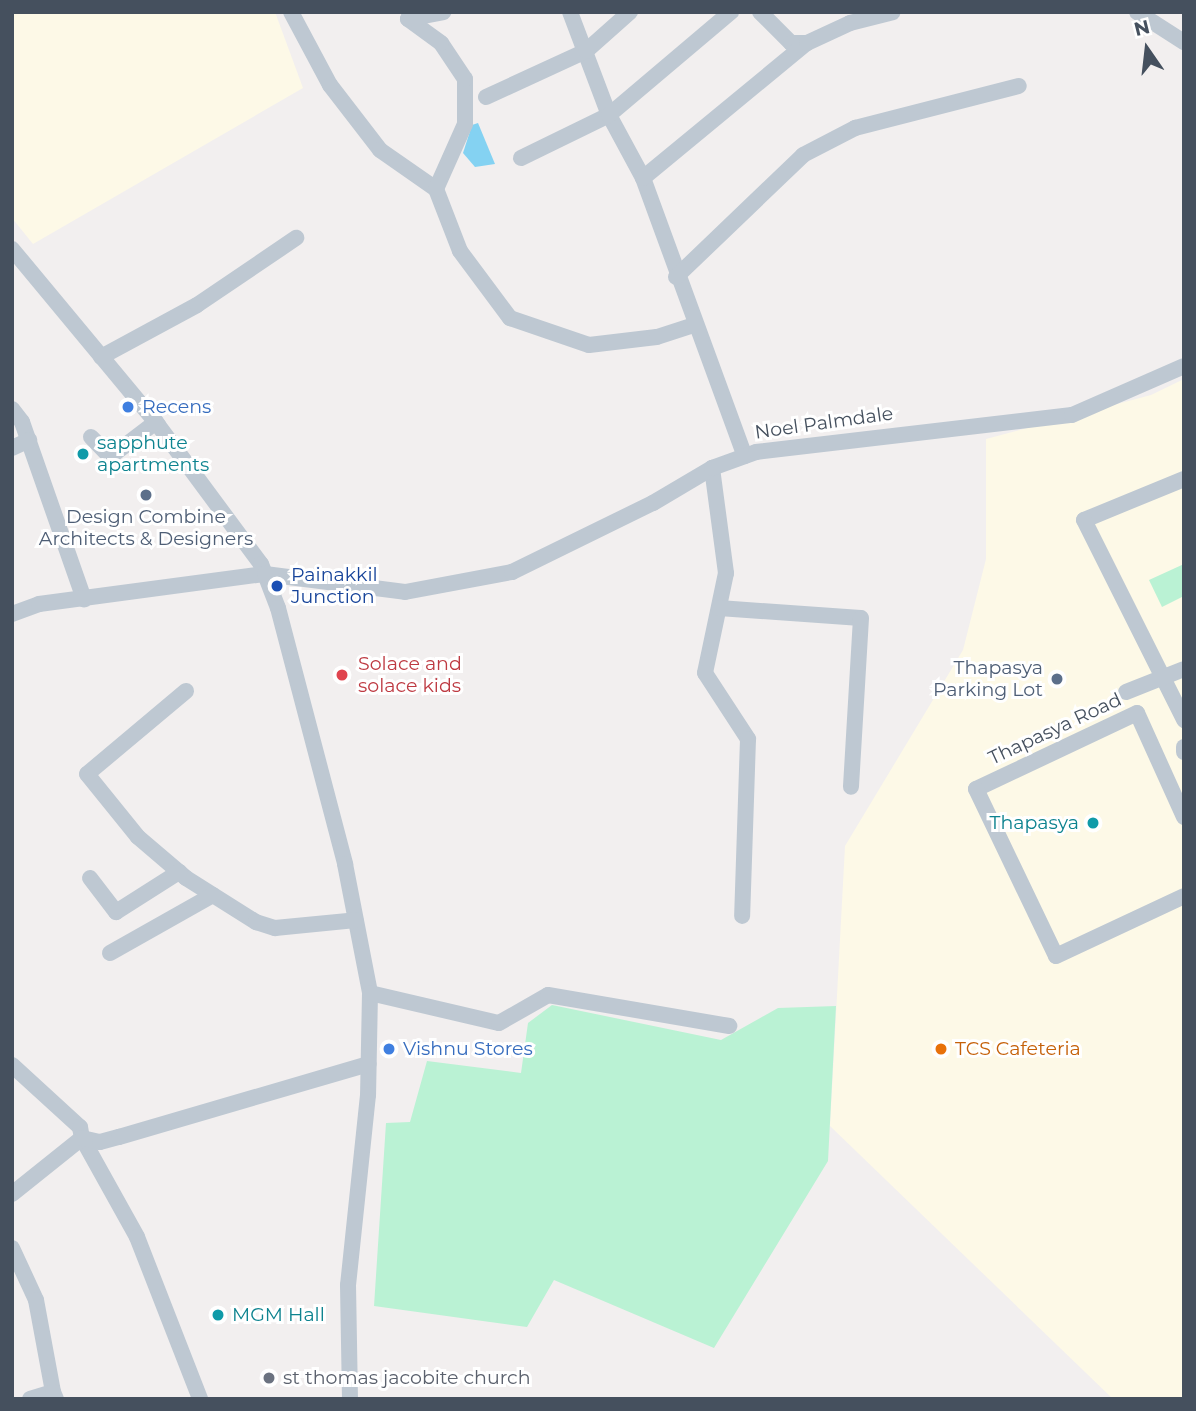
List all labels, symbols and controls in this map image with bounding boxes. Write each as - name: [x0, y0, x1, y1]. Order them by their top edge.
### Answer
- north arrow: [1112, 14, 1182, 84]
- text: N: [1132, 15, 1152, 41]
- place label: Recens: [142, 396, 211, 418]
- marker: Recens: [120, 399, 136, 415]
- street label: Noel Palmdale: [753, 402, 895, 444]
- place label: sapphute apartments: [97, 432, 209, 476]
- marker: sapphute apartments: [75, 446, 91, 462]
- marker: Design Combine Architects & Designers: [138, 487, 154, 503]
- place label: Design Combine Architects & Designers: [39, 506, 253, 550]
- place label: Painakkil Junction: [291, 564, 378, 608]
- marker: Painakkil Junction: [269, 578, 285, 594]
- place label: Solace and solace kids: [358, 653, 462, 697]
- place label: Thapasya Parking Lot: [933, 657, 1043, 701]
- marker: Solace and solace kids: [332, 665, 352, 685]
- marker: Thapasya Parking Lot: [1049, 671, 1065, 687]
- street label: Thapasya Road: [985, 688, 1125, 770]
- place label: Thapasya: [990, 812, 1079, 834]
- marker: Thapasya: [1085, 815, 1101, 831]
- place label: Vishnu Stores: [403, 1038, 533, 1060]
- place label: TCS Cafeteria: [955, 1038, 1081, 1060]
- marker: Vishnu Stores: [381, 1041, 397, 1057]
- marker: TCS Cafeteria: [933, 1041, 949, 1057]
- place label: MGM Hall: [232, 1304, 325, 1326]
- marker: MGM Hall: [210, 1307, 226, 1323]
- place label: st thomas jacobite church: [283, 1367, 530, 1389]
- marker: st thomas jacobite church: [261, 1370, 277, 1386]

